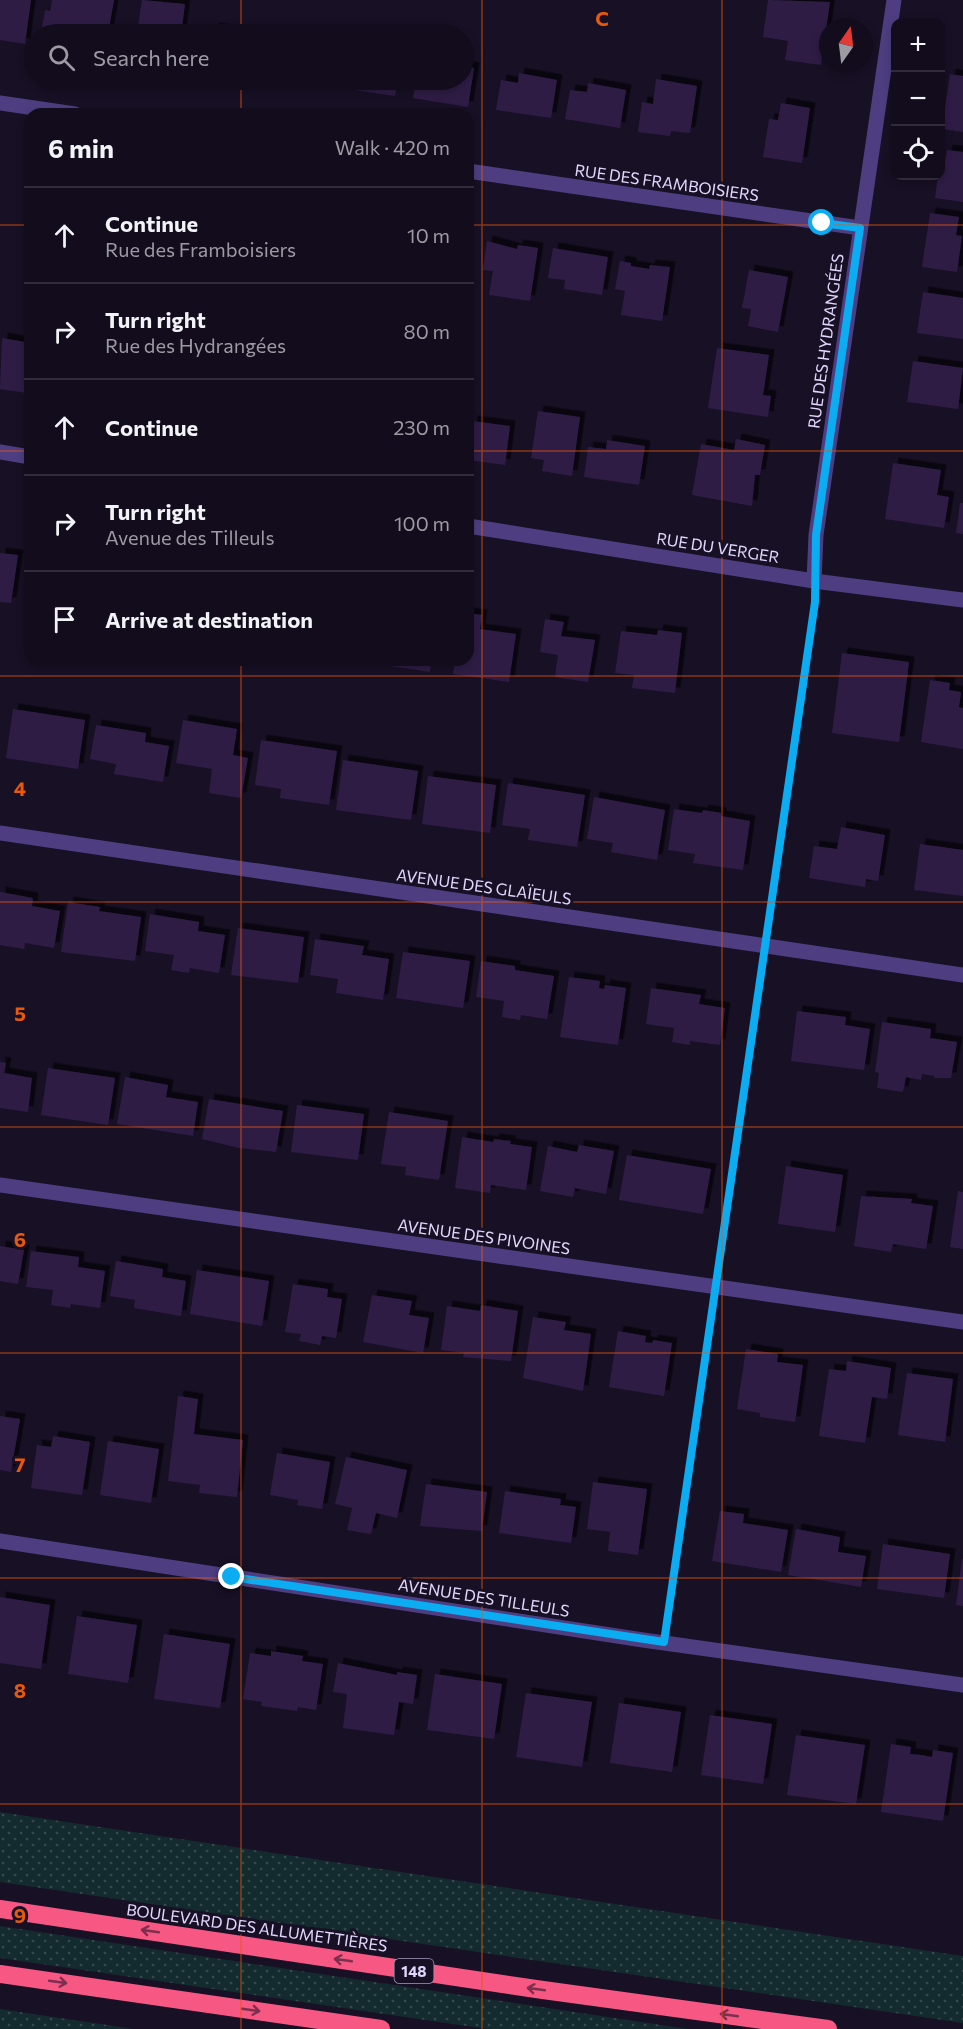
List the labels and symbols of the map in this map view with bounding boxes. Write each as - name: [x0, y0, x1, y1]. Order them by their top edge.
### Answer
- text: C: [595, 6, 609, 30]
- north arrow: [819, 18, 873, 72]
- street label: RUE DES FRAMBOISIERS: [574, 160, 760, 204]
- route start: [808, 209, 834, 235]
- street label: RUE DES HYDRANGÉES: [803, 252, 847, 430]
- street label: RUE DU VERGER: [655, 528, 781, 566]
- text: 4: [14, 776, 26, 800]
- street label: AVENUE DES GLAÏEULS: [395, 864, 573, 908]
- text: 5: [14, 1001, 26, 1025]
- street label: AVENUE DES PIVOINES: [397, 1214, 571, 1258]
- text: 6: [14, 1227, 26, 1251]
- text: 7: [15, 1452, 26, 1476]
- route end: [218, 1563, 244, 1589]
- street label: AVENUE DES TILLEULS: [397, 1574, 571, 1620]
- text: 8: [14, 1678, 26, 1702]
- street label: BOULEVARD DES ALLUMETTIÈRES: [125, 1899, 389, 1955]
- text: 9: [14, 1903, 26, 1927]
- one-way arrow: [141, 1926, 160, 1937]
- one-way arrow: [333, 1954, 353, 1965]
- road number: 148: [394, 1959, 434, 1983]
- one-way arrow: [48, 1977, 67, 1988]
- one-way arrow: [526, 1983, 546, 1994]
- one-way arrow: [241, 2005, 260, 2016]
- one-way arrow: [719, 2010, 739, 2021]

